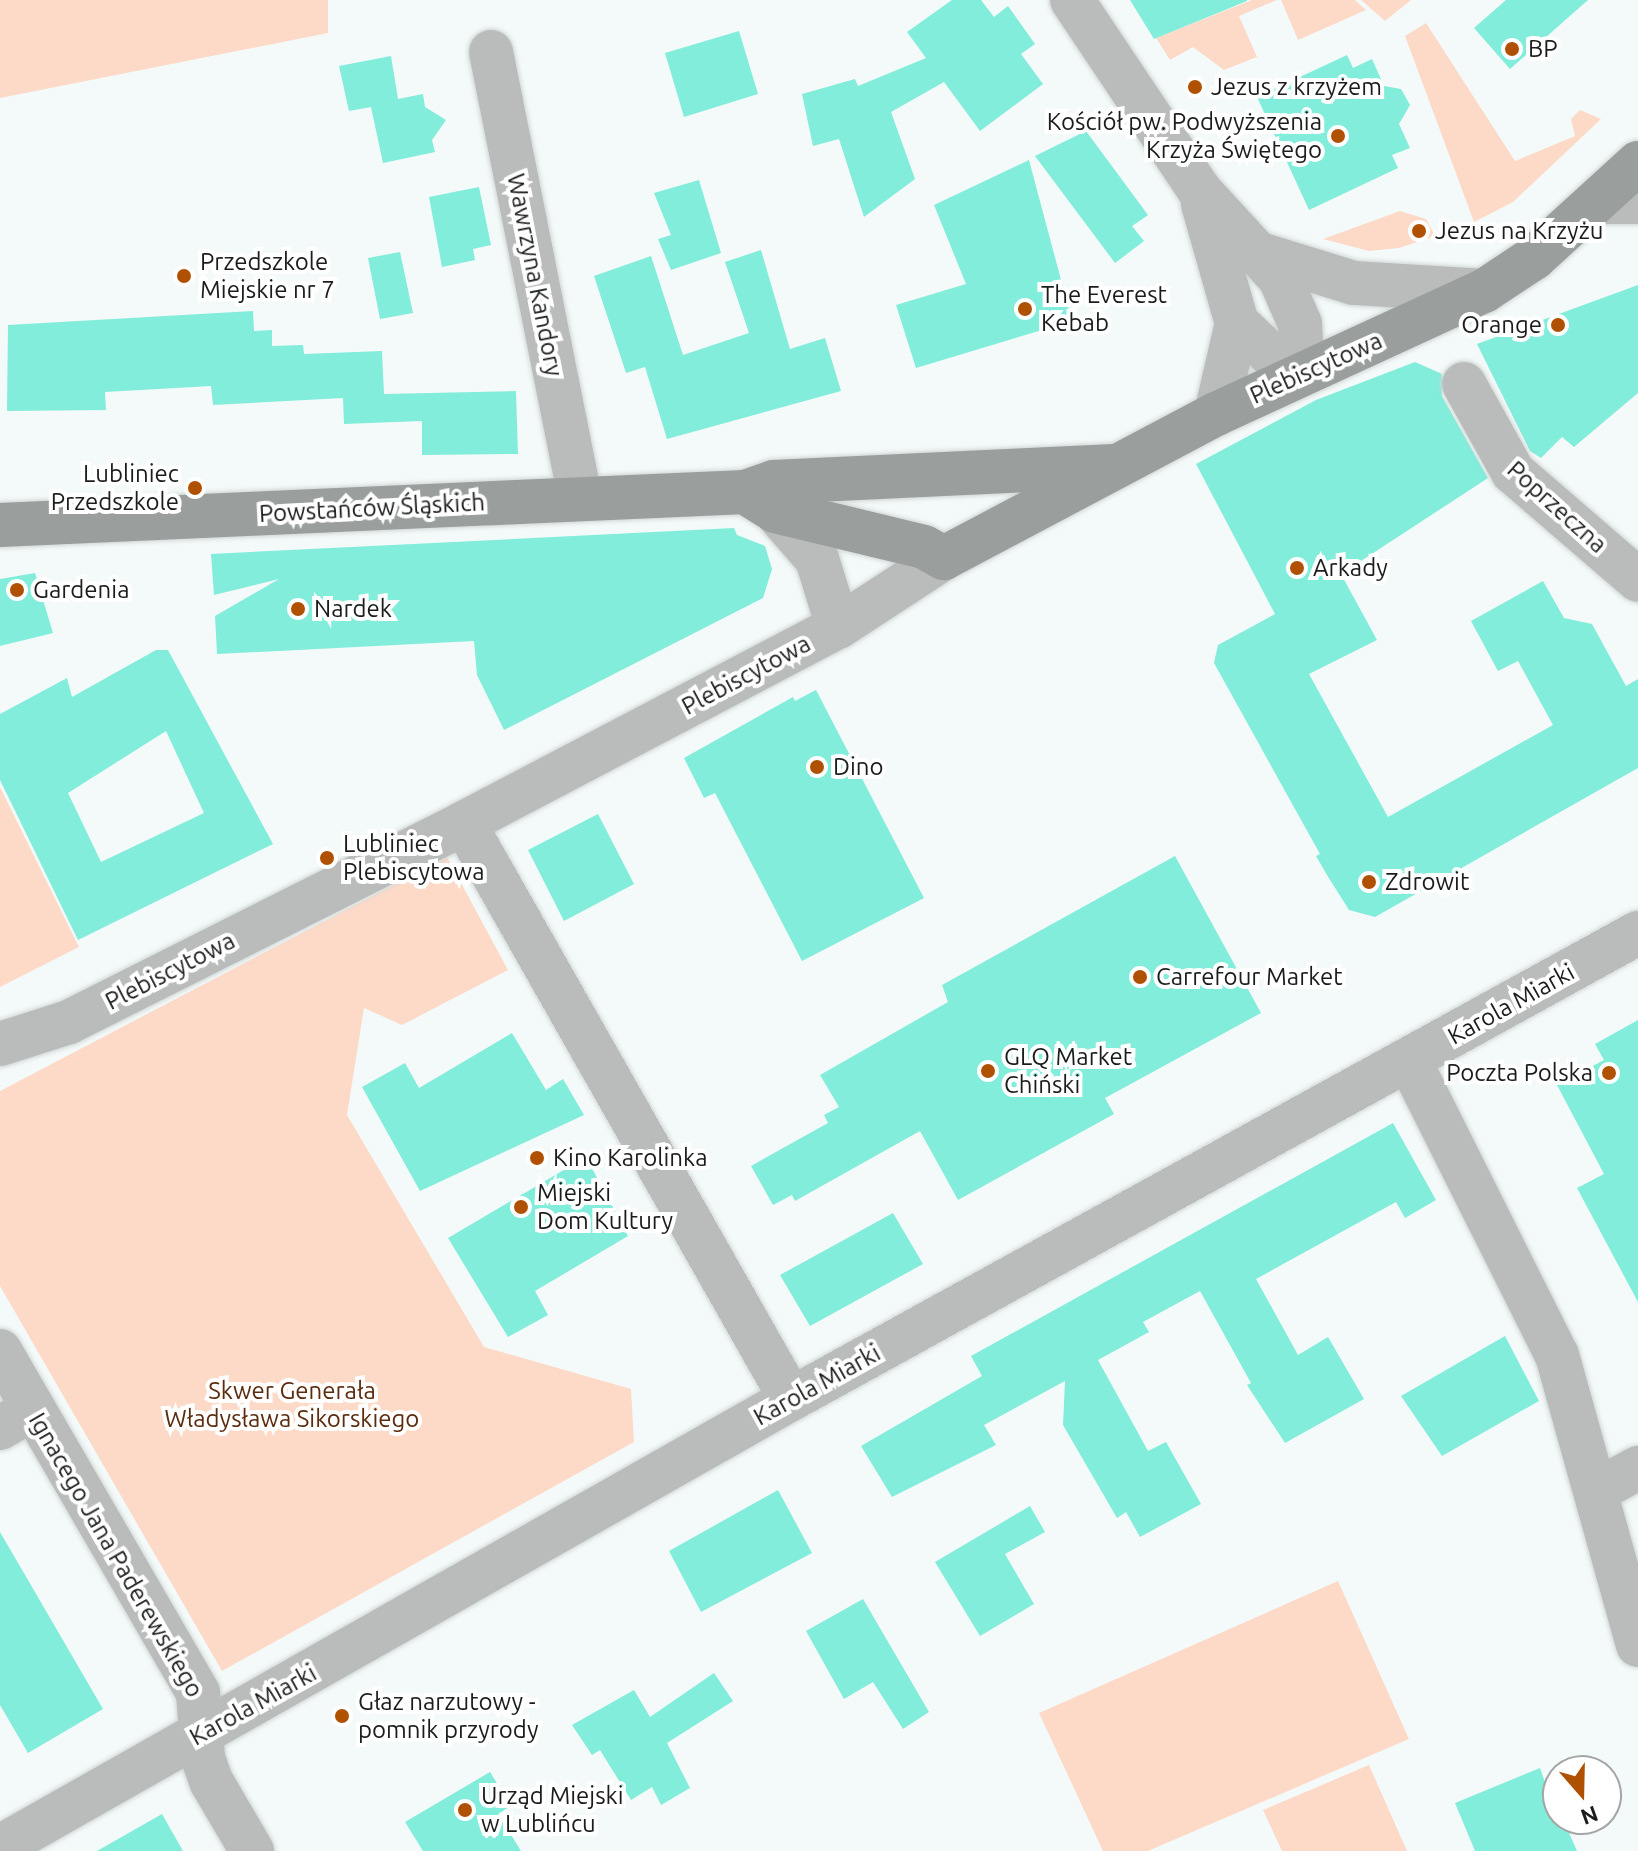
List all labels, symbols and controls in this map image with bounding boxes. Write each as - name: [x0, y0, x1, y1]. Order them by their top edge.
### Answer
- place label: BP: [1528, 35, 1558, 63]
- marker: BP: [1503, 40, 1521, 58]
- place label: Jezus z krzyżem: [1211, 73, 1382, 101]
- marker: Jezus z krzyżem: [1186, 78, 1204, 96]
- place label: Kościół pw. Podwyższenia Krzyża Świętego: [1047, 108, 1322, 164]
- marker: Kościół pw. Podwyższenia Krzyża Świętego: [1329, 127, 1347, 145]
- street label: Wawrzyna Kandory: [501, 171, 569, 379]
- place label: Jezus na Krzyżu: [1435, 217, 1603, 245]
- marker: Jezus na Krzyżu: [1410, 222, 1428, 240]
- place label: Przedszkole Miejskie nr 7: [200, 248, 335, 304]
- marker: Przedszkole Miejskie nr 7: [175, 267, 193, 285]
- place label: The Everest Kebab: [1041, 281, 1167, 337]
- marker: The Everest Kebab: [1016, 300, 1034, 318]
- place label: Orange: [1461, 311, 1542, 339]
- marker: Orange: [1549, 316, 1567, 334]
- street label: Plebiscytowa: [1246, 326, 1386, 410]
- street label: Poprzeczna: [1501, 455, 1613, 559]
- place label: Lubliniec Przedszkole: [51, 460, 179, 516]
- marker: Lubliniec Przedszkole: [186, 479, 204, 497]
- street label: Powstańców Śląskich: [258, 488, 486, 528]
- place label: Arkady: [1313, 554, 1388, 582]
- marker: Arkady: [1288, 559, 1306, 577]
- place label: Gardenia: [33, 576, 129, 604]
- marker: Gardenia: [8, 581, 26, 599]
- place label: Nardek: [314, 595, 392, 623]
- marker: Nardek: [289, 600, 307, 618]
- street label: Plebiscytowa: [677, 629, 815, 721]
- place label: Dino: [833, 753, 884, 781]
- marker: Dino: [808, 758, 826, 776]
- place label: Lubliniec Plebiscytowa: [343, 830, 485, 886]
- marker: Lubliniec Plebiscytowa: [318, 849, 336, 867]
- place label: Zdrowit: [1385, 868, 1469, 896]
- marker: Zdrowit: [1360, 873, 1378, 891]
- street label: Plebiscytowa: [100, 926, 240, 1016]
- street label: Karola Miarki: [1443, 957, 1579, 1051]
- place label: Carrefour Market: [1156, 963, 1343, 991]
- marker: Carrefour Market: [1131, 968, 1149, 986]
- place label: GLQ Market Chiński: [1004, 1043, 1132, 1099]
- place label: Poczta Polska: [1446, 1059, 1593, 1087]
- marker: GLQ Market Chiński: [979, 1062, 997, 1080]
- marker: Poczta Polska: [1600, 1064, 1618, 1082]
- place label: Kino Karolinka: [553, 1144, 707, 1172]
- marker: Kino Karolinka: [528, 1149, 546, 1167]
- place label: Miejski Dom Kultury: [537, 1179, 673, 1235]
- marker: Miejski Dom Kultury: [512, 1198, 530, 1216]
- street label: Karola Miarki: [749, 1338, 885, 1432]
- park label: Skwer Generała Władysława Sikorskiego: [165, 1377, 419, 1433]
- street label: Ignacego Jana Paderewskiego: [23, 1408, 209, 1702]
- street label: Karola Miarki: [185, 1658, 321, 1752]
- place label: Głaz narzutowy - pomnik przyrody: [358, 1688, 538, 1744]
- marker: Głaz narzutowy - pomnik przyrody: [333, 1707, 351, 1725]
- north arrow: [1542, 1755, 1622, 1835]
- place label: Urząd Miejski w Lublińcu: [481, 1782, 624, 1838]
- marker: Urząd Miejski w Lublińcu: [456, 1801, 474, 1819]
- text: N: [1578, 1802, 1602, 1831]

